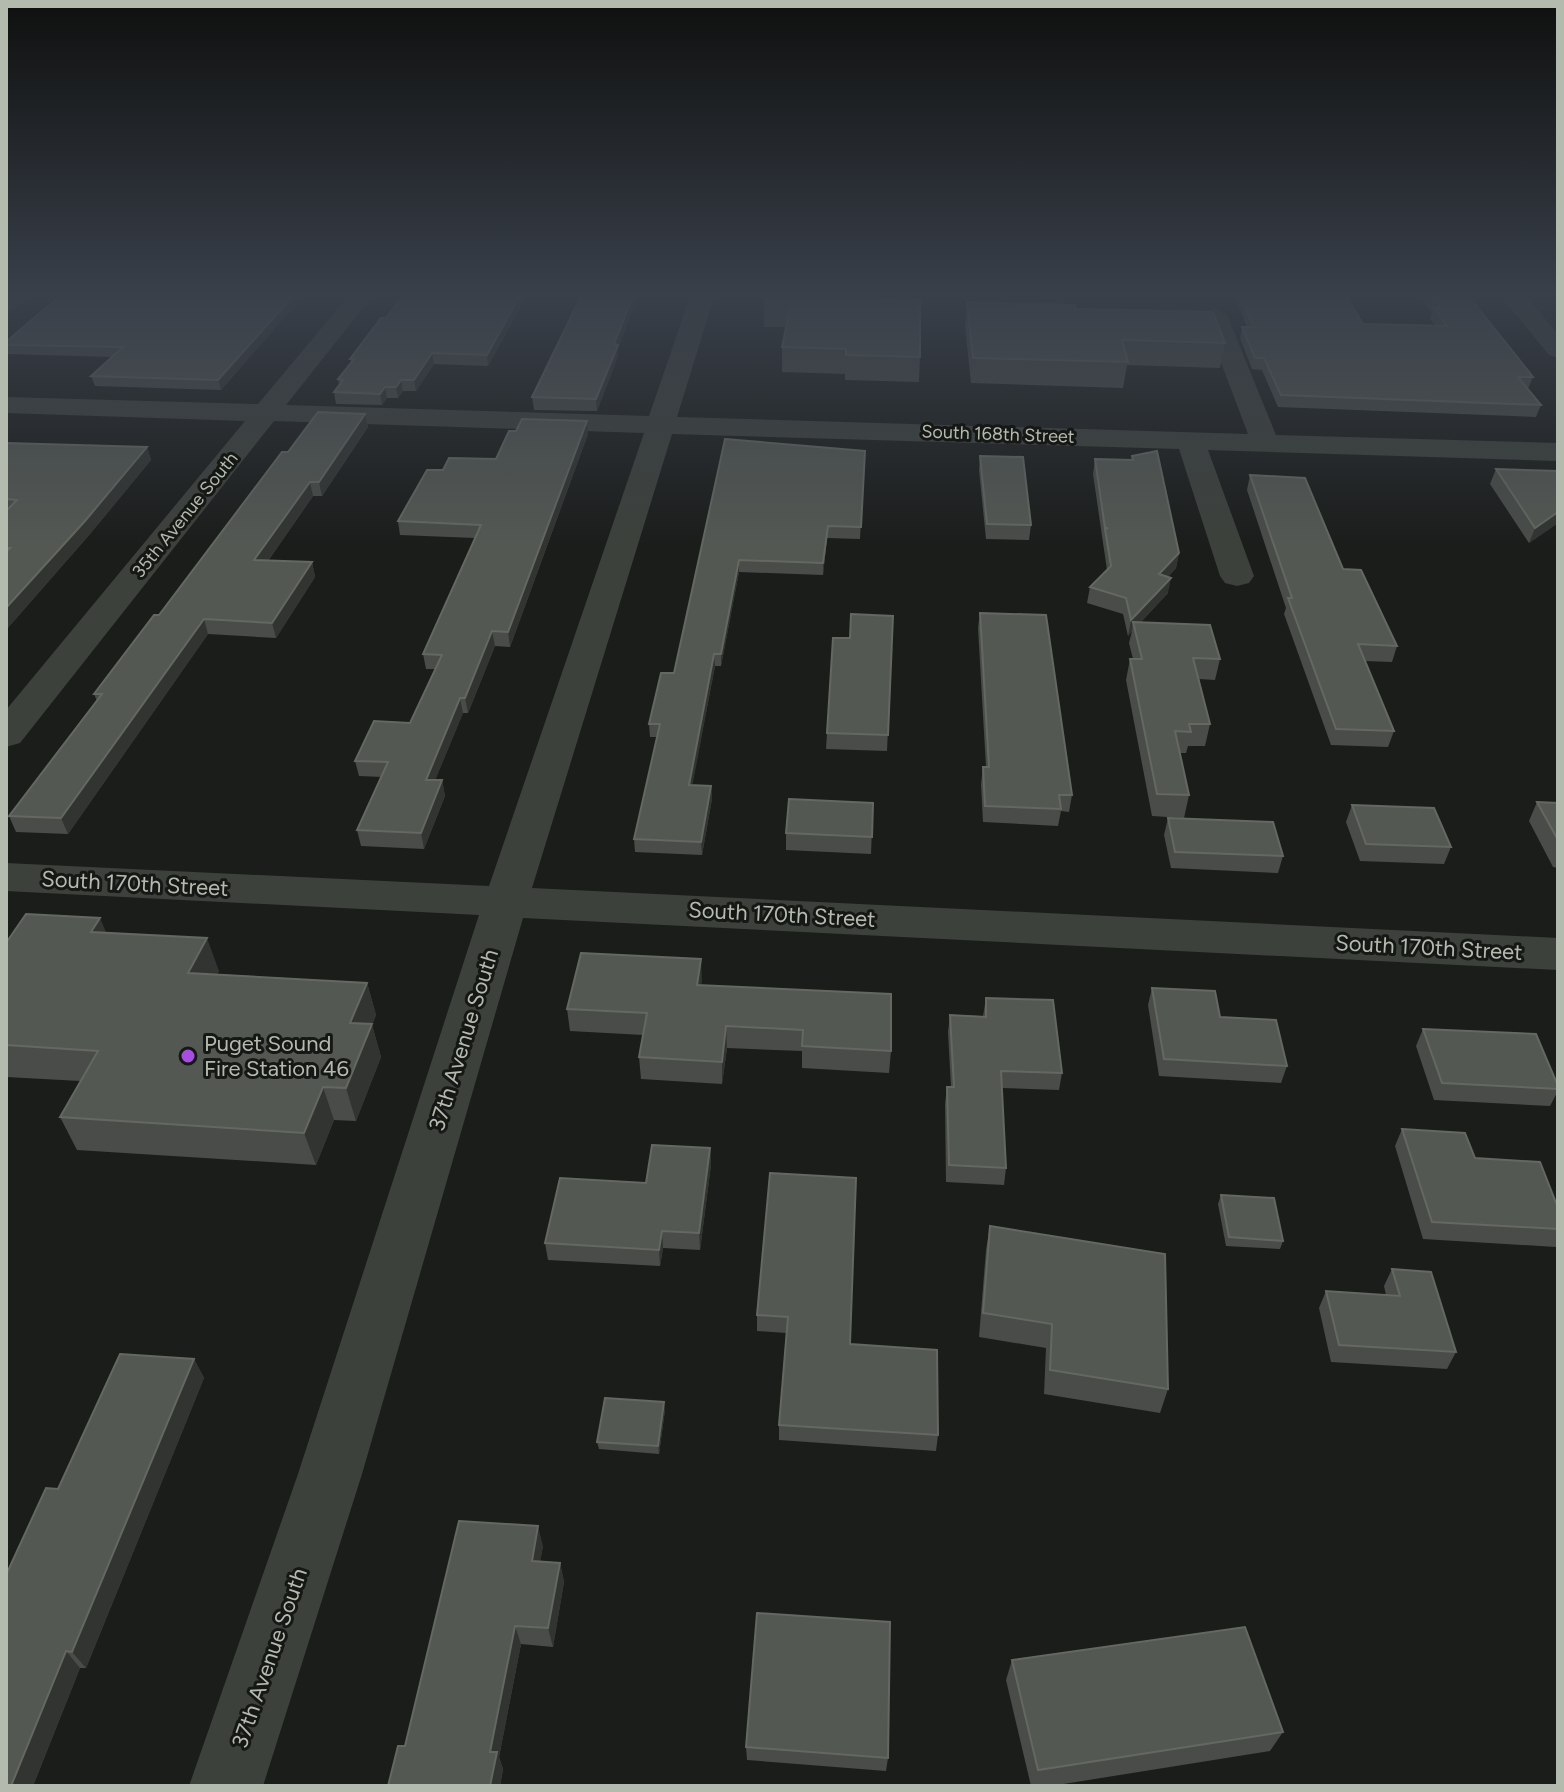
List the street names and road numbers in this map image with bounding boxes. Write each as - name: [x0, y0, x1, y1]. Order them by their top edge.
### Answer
- street label: South 168th Street: [921, 420, 1075, 448]
- street label: 35th Avenue South: [128, 448, 242, 582]
- street label: South 170th Street: [41, 865, 229, 902]
- street label: South 170th Street: [688, 896, 876, 933]
- street label: South 170th Street: [1335, 929, 1523, 966]
- street label: 37th Avenue South: [423, 946, 504, 1134]
- street label: 37th Avenue South: [226, 1565, 313, 1752]

